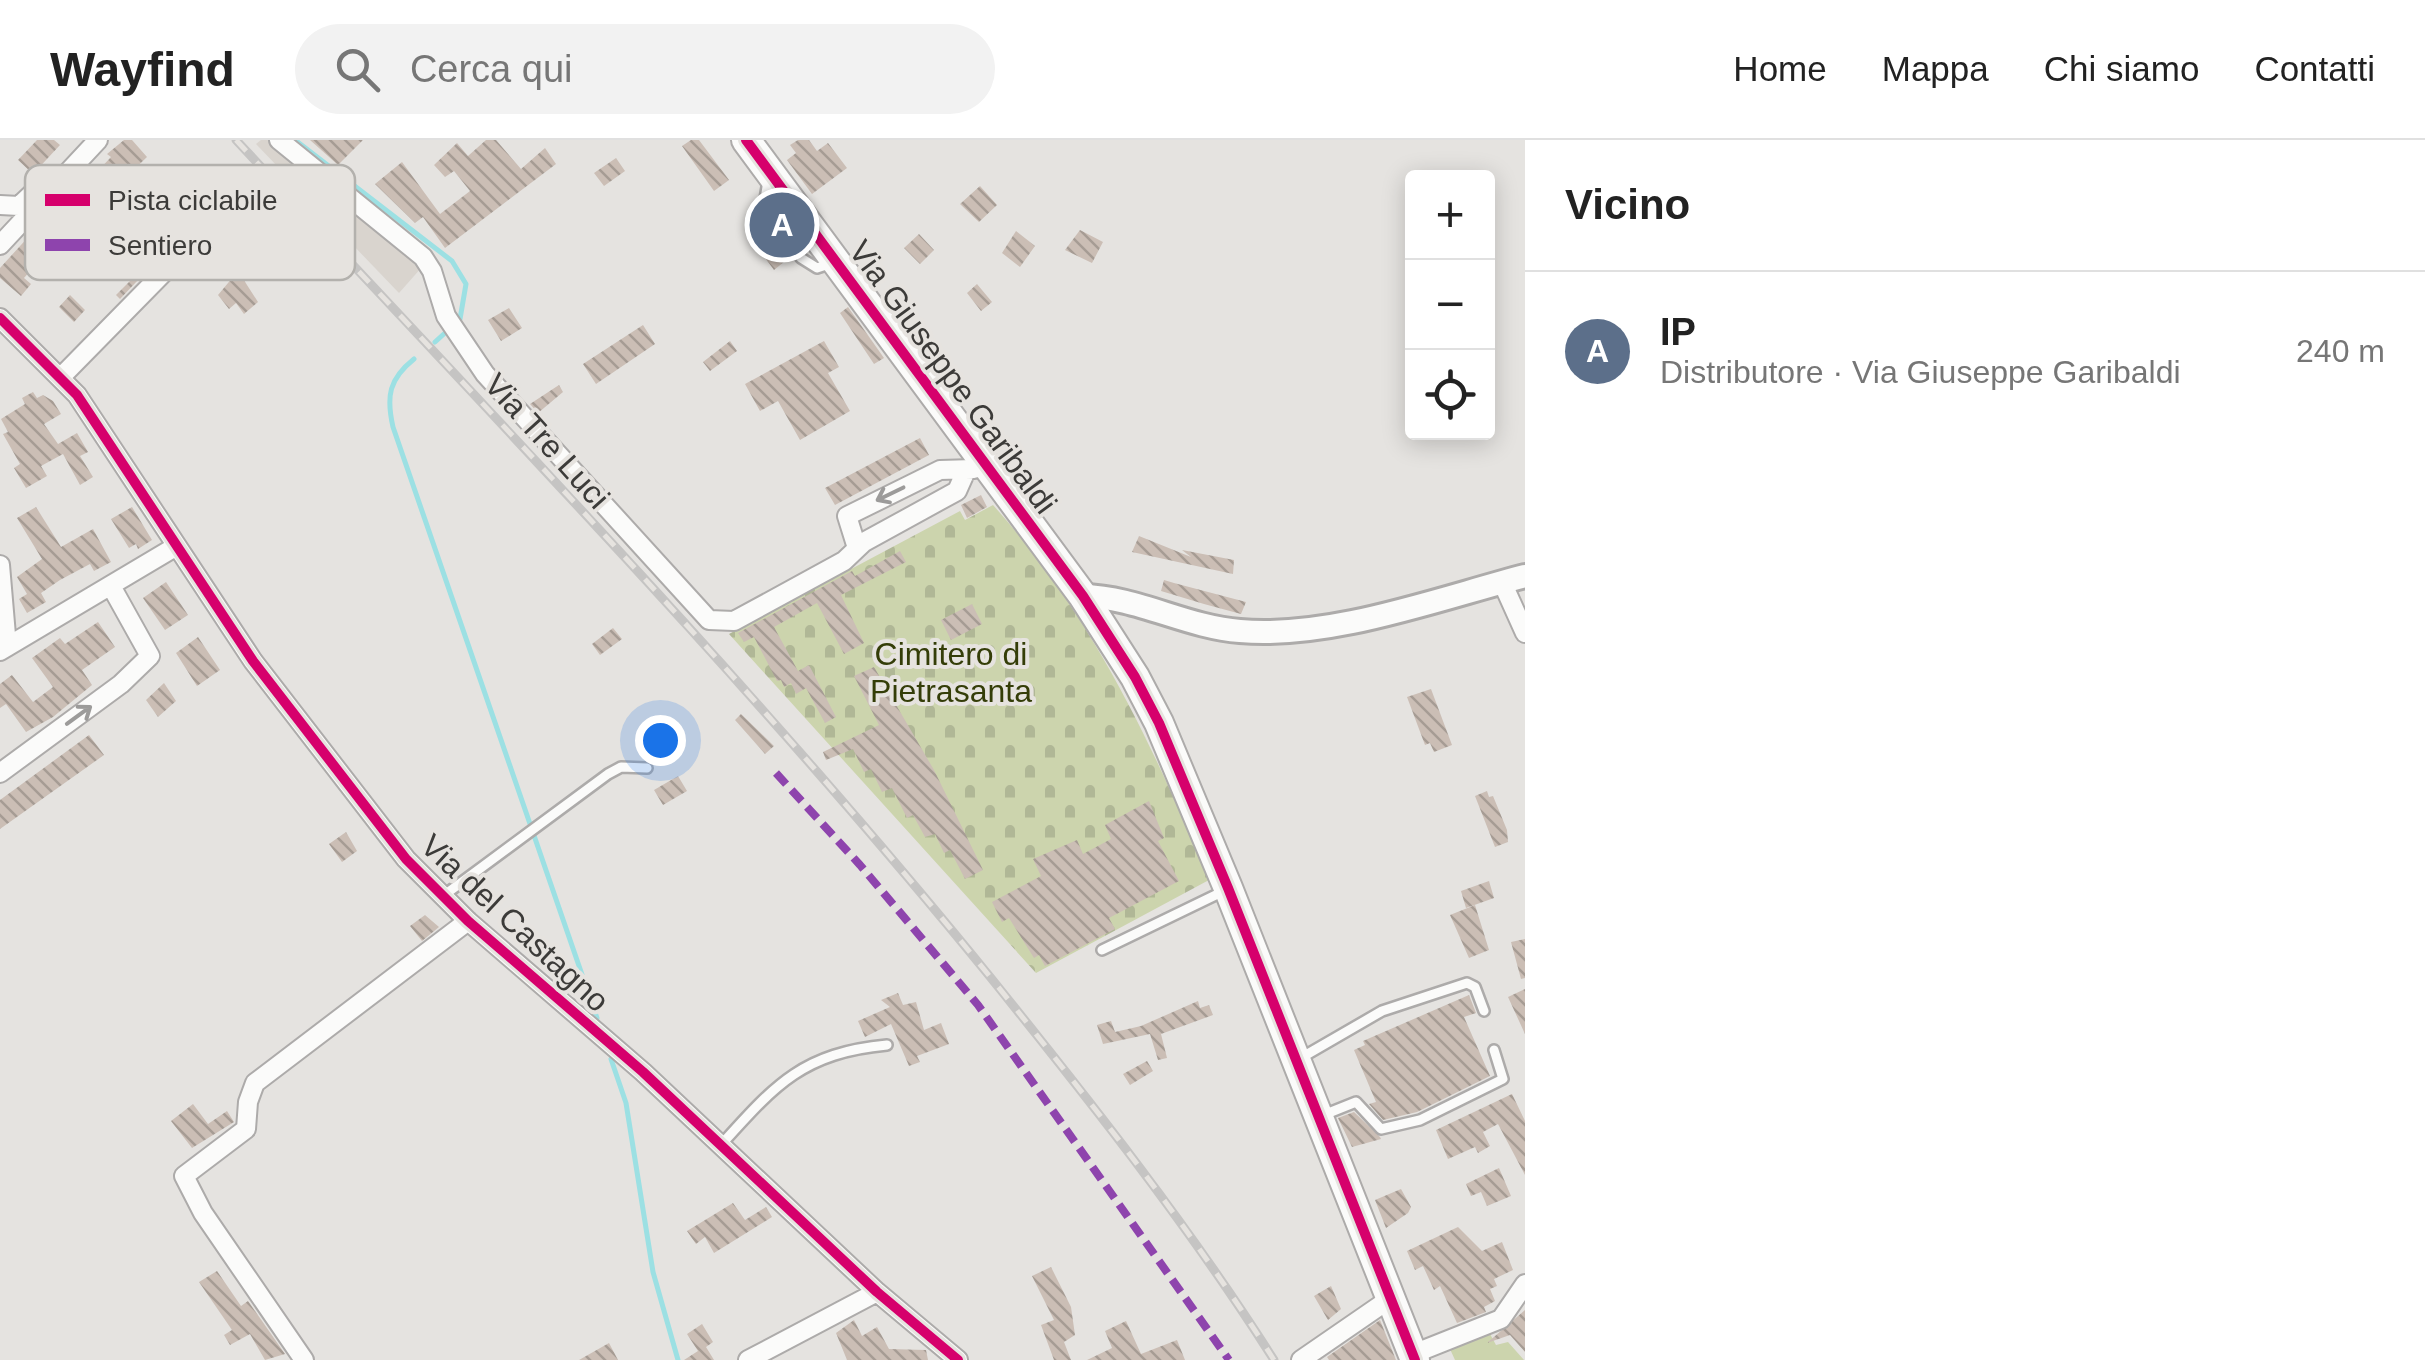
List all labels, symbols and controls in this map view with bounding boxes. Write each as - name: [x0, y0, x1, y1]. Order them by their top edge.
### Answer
- search box: [295, 24, 995, 114]
- icon: search: [330, 42, 385, 97]
- text: Wayfind: [50, 43, 235, 96]
- text: Cerca qui: [410, 48, 573, 90]
- text: Home: [1733, 49, 1827, 88]
- text: Mappa: [1882, 49, 1989, 88]
- text: Chi siamo: [2044, 49, 2199, 88]
- text: Contatti: [2254, 49, 2375, 88]
- legend: [25, 165, 355, 280]
- map controls: [1405, 170, 1495, 440]
- button: +: [1405, 170, 1495, 260]
- text: Vicino: [1565, 181, 1690, 228]
- text: Pista ciclabile: [108, 185, 278, 216]
- pin: A: [750, 188, 814, 262]
- text: Sentiero: [108, 230, 212, 261]
- street label: Via Giuseppe Garibaldi: [842, 234, 1064, 520]
- button: −: [1405, 260, 1495, 350]
- text: IP: [1660, 311, 1696, 353]
- text: A: [1586, 333, 1609, 369]
- text: 240 m: [2296, 333, 2385, 369]
- button: locate: [1405, 350, 1495, 440]
- text: Distributore · Via Giuseppe Garibaldi: [1660, 354, 2181, 390]
- street label: Via Tre Luci: [477, 366, 617, 516]
- one-way arrow: [876, 486, 906, 505]
- park label: Cimitero di Pietrasanta: [870, 636, 1032, 709]
- one-way arrow: [65, 705, 92, 726]
- your location: [635, 715, 686, 766]
- street label: Via del Castagno: [414, 827, 616, 1019]

